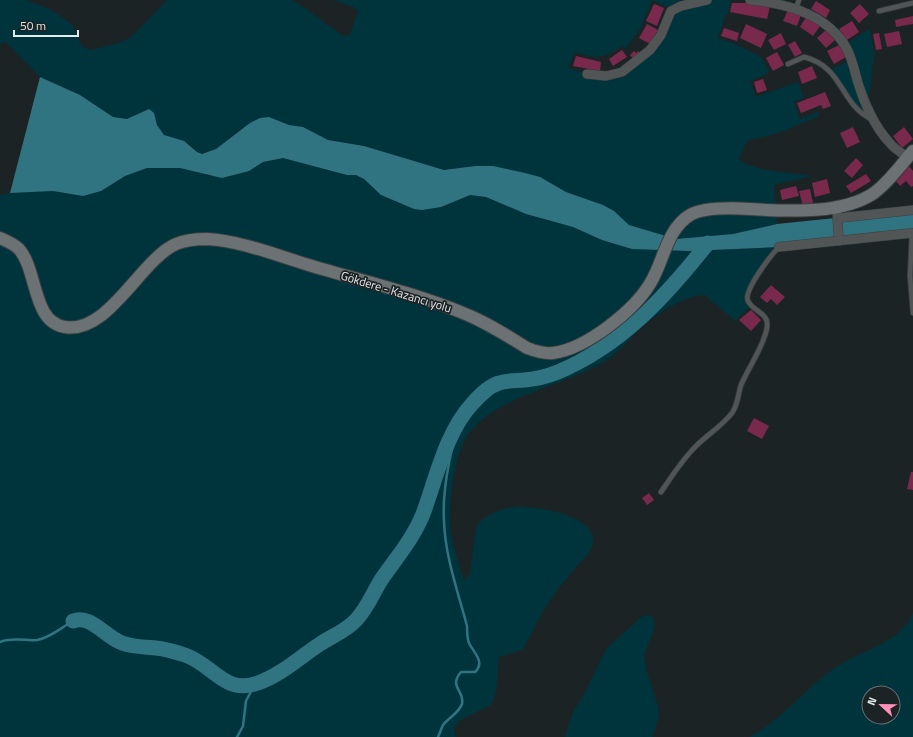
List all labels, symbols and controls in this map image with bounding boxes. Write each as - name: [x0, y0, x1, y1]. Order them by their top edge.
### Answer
- scale bar: [14, 12, 78, 38]
- text: 50 m: [20, 16, 46, 35]
- street label: Gökdere - Kazancı yolu: [338, 266, 454, 317]
- north arrow: [861, 685, 901, 725]
- text: N: [863, 695, 881, 708]

